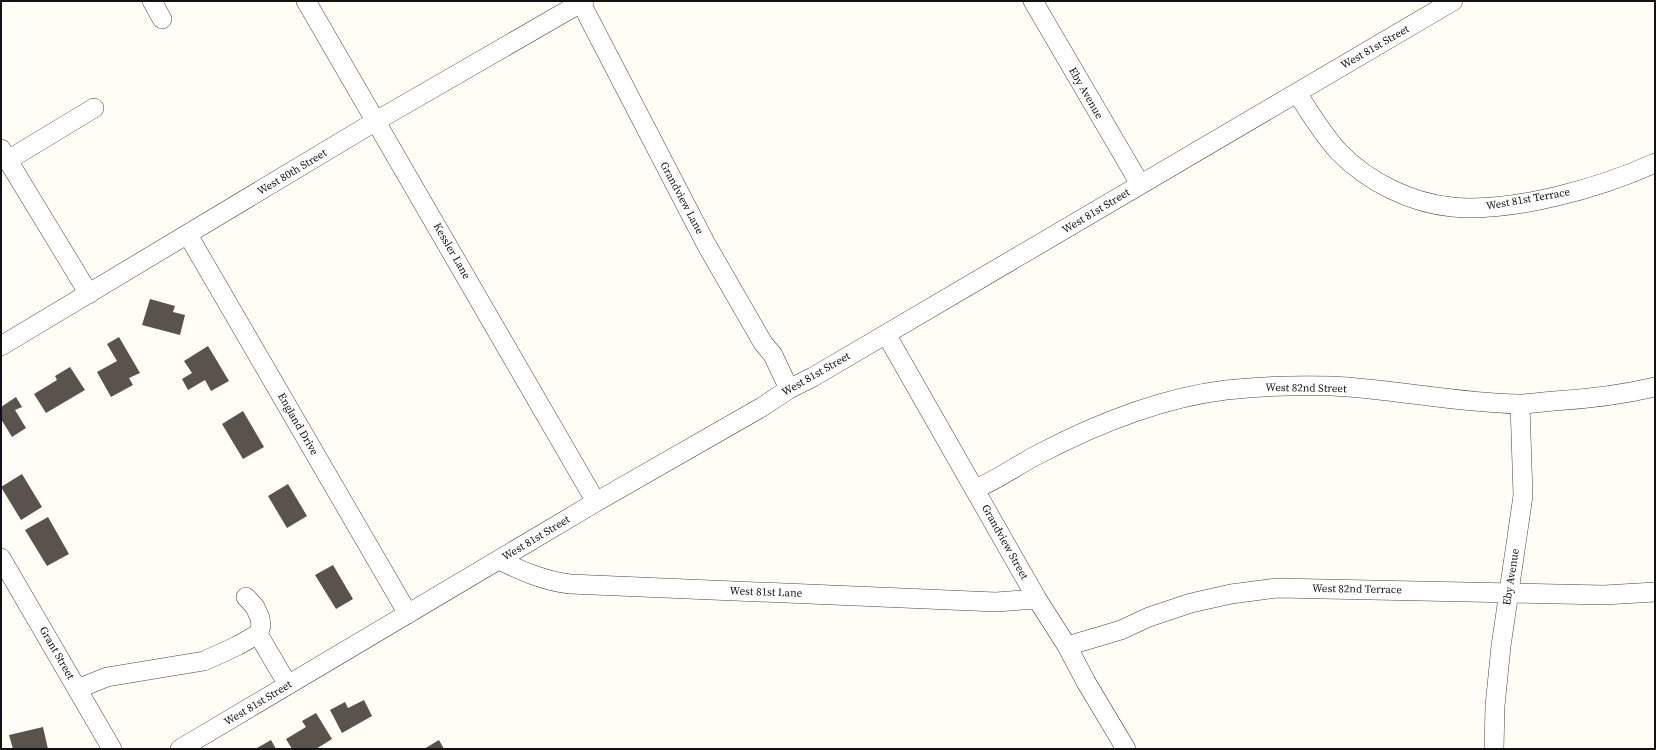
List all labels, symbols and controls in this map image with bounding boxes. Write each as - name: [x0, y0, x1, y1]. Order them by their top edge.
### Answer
- street label: West 81st Street: [1338, 21, 1412, 73]
- street label: Eby Avenue: [1065, 64, 1107, 122]
- street label: West 80th Street: [254, 145, 330, 199]
- street label: Grandview Lane: [657, 159, 708, 237]
- street label: West 81st Terrace: [1485, 184, 1572, 214]
- street label: West 81st Street: [1059, 185, 1133, 237]
- street label: Kessler Lane: [430, 220, 474, 282]
- street label: West 81st Street: [779, 348, 853, 400]
- street label: West 82nd Street: [1265, 380, 1347, 396]
- street label: England Drive: [274, 390, 322, 458]
- street label: Grandview Street: [978, 502, 1032, 583]
- street label: West 81st Street: [499, 512, 573, 564]
- street label: Eby Avenue: [1499, 547, 1523, 606]
- street label: West 82nd Terrace: [1312, 581, 1402, 597]
- street label: West 81st Lane: [729, 583, 803, 601]
- street label: Grant Street: [36, 624, 78, 683]
- street label: West 81st Street: [221, 677, 295, 729]

